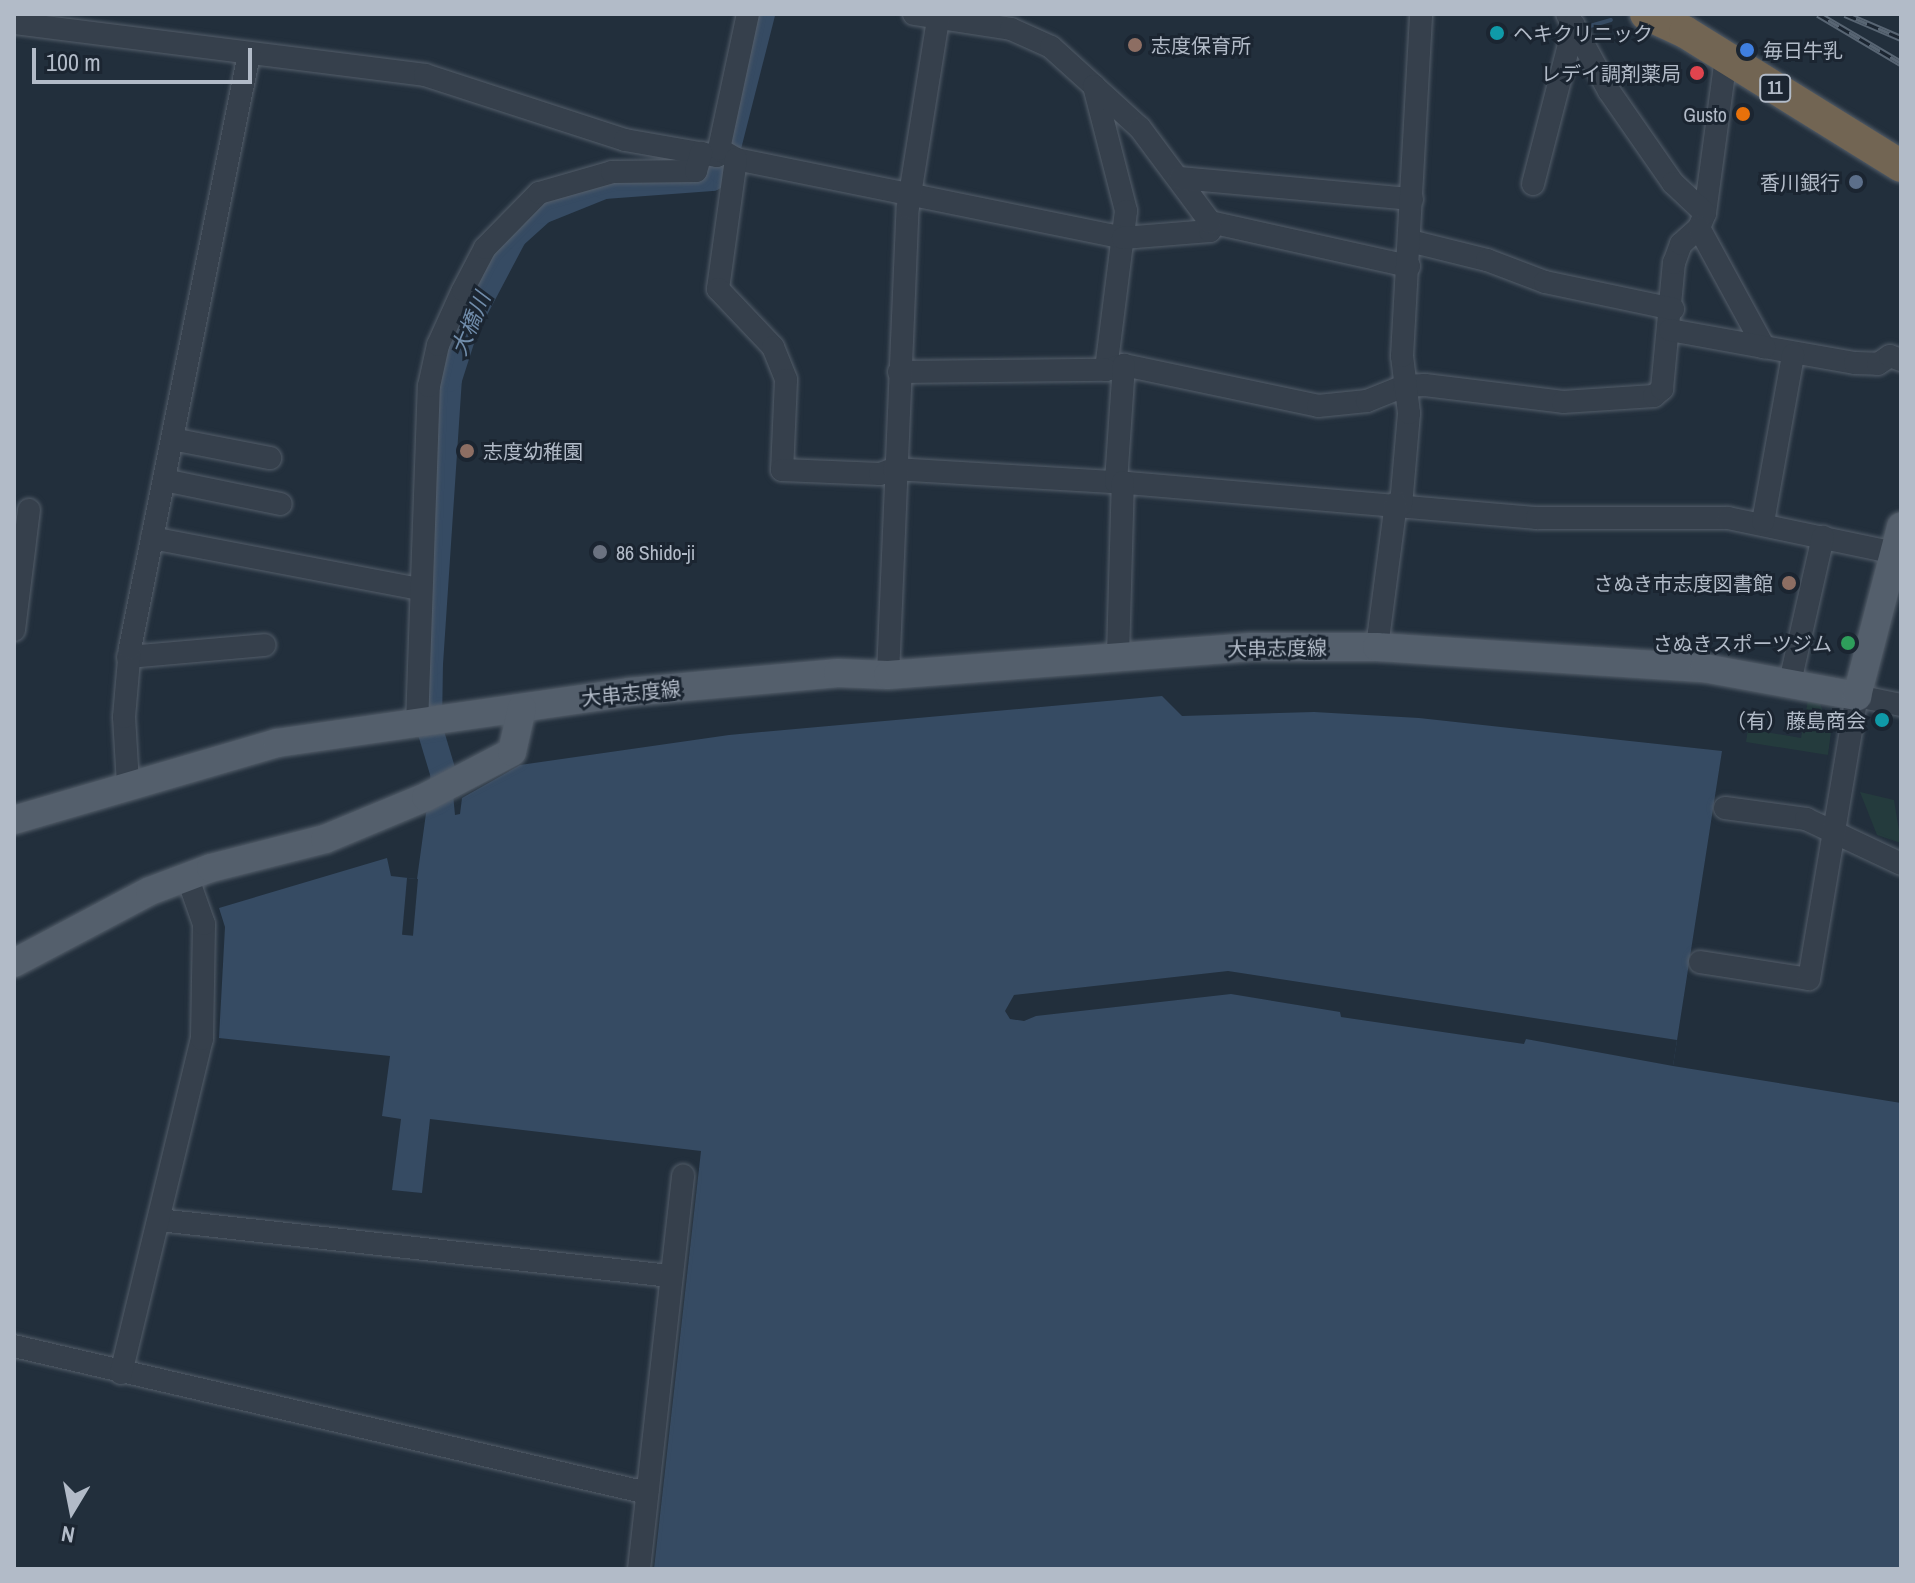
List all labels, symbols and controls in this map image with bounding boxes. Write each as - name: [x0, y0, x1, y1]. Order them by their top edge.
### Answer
- place label: ヘキクリニック: [1513, 21, 1653, 45]
- marker: ヘキクリニック: [1488, 24, 1506, 42]
- scale bar: [36, 32, 256, 82]
- place label: 志度保育所: [1151, 33, 1251, 57]
- marker: 志度保育所: [1126, 36, 1144, 54]
- place label: 毎日牛乳: [1763, 38, 1843, 62]
- marker: 毎日牛乳: [1738, 41, 1756, 59]
- text: 100 m: [46, 46, 101, 78]
- place label: レデイ調剤薬局: [1541, 61, 1681, 85]
- marker: レデイ調剤薬局: [1688, 64, 1706, 82]
- road number: 11: [1759, 74, 1791, 102]
- place label: Gusto: [1683, 102, 1727, 126]
- marker: Gusto: [1734, 105, 1752, 123]
- place label: 香川銀行: [1760, 170, 1840, 194]
- marker: 香川銀行: [1847, 173, 1865, 191]
- water label: 大橋川: [446, 288, 496, 360]
- place label: 志度幼稚園: [483, 439, 583, 463]
- marker: 志度幼稚園: [458, 442, 476, 460]
- place label: 86 Shido-ji: [616, 540, 695, 564]
- marker: 86 Shido-ji: [591, 543, 609, 561]
- place label: さぬき市志度図書館: [1593, 571, 1773, 595]
- marker: さぬき市志度図書館: [1780, 574, 1798, 592]
- place label: さぬきスポーツジム: [1652, 631, 1832, 655]
- marker: さぬきスポーツジム: [1839, 634, 1857, 652]
- street label: 大串志度線: [1227, 635, 1327, 661]
- street label: 大串志度線: [580, 676, 682, 710]
- place label: （有）藤島商会: [1726, 708, 1866, 732]
- marker: （有）藤島商会: [1873, 711, 1891, 729]
- north arrow: [32, 1471, 112, 1551]
- text: N: [59, 1519, 77, 1551]

